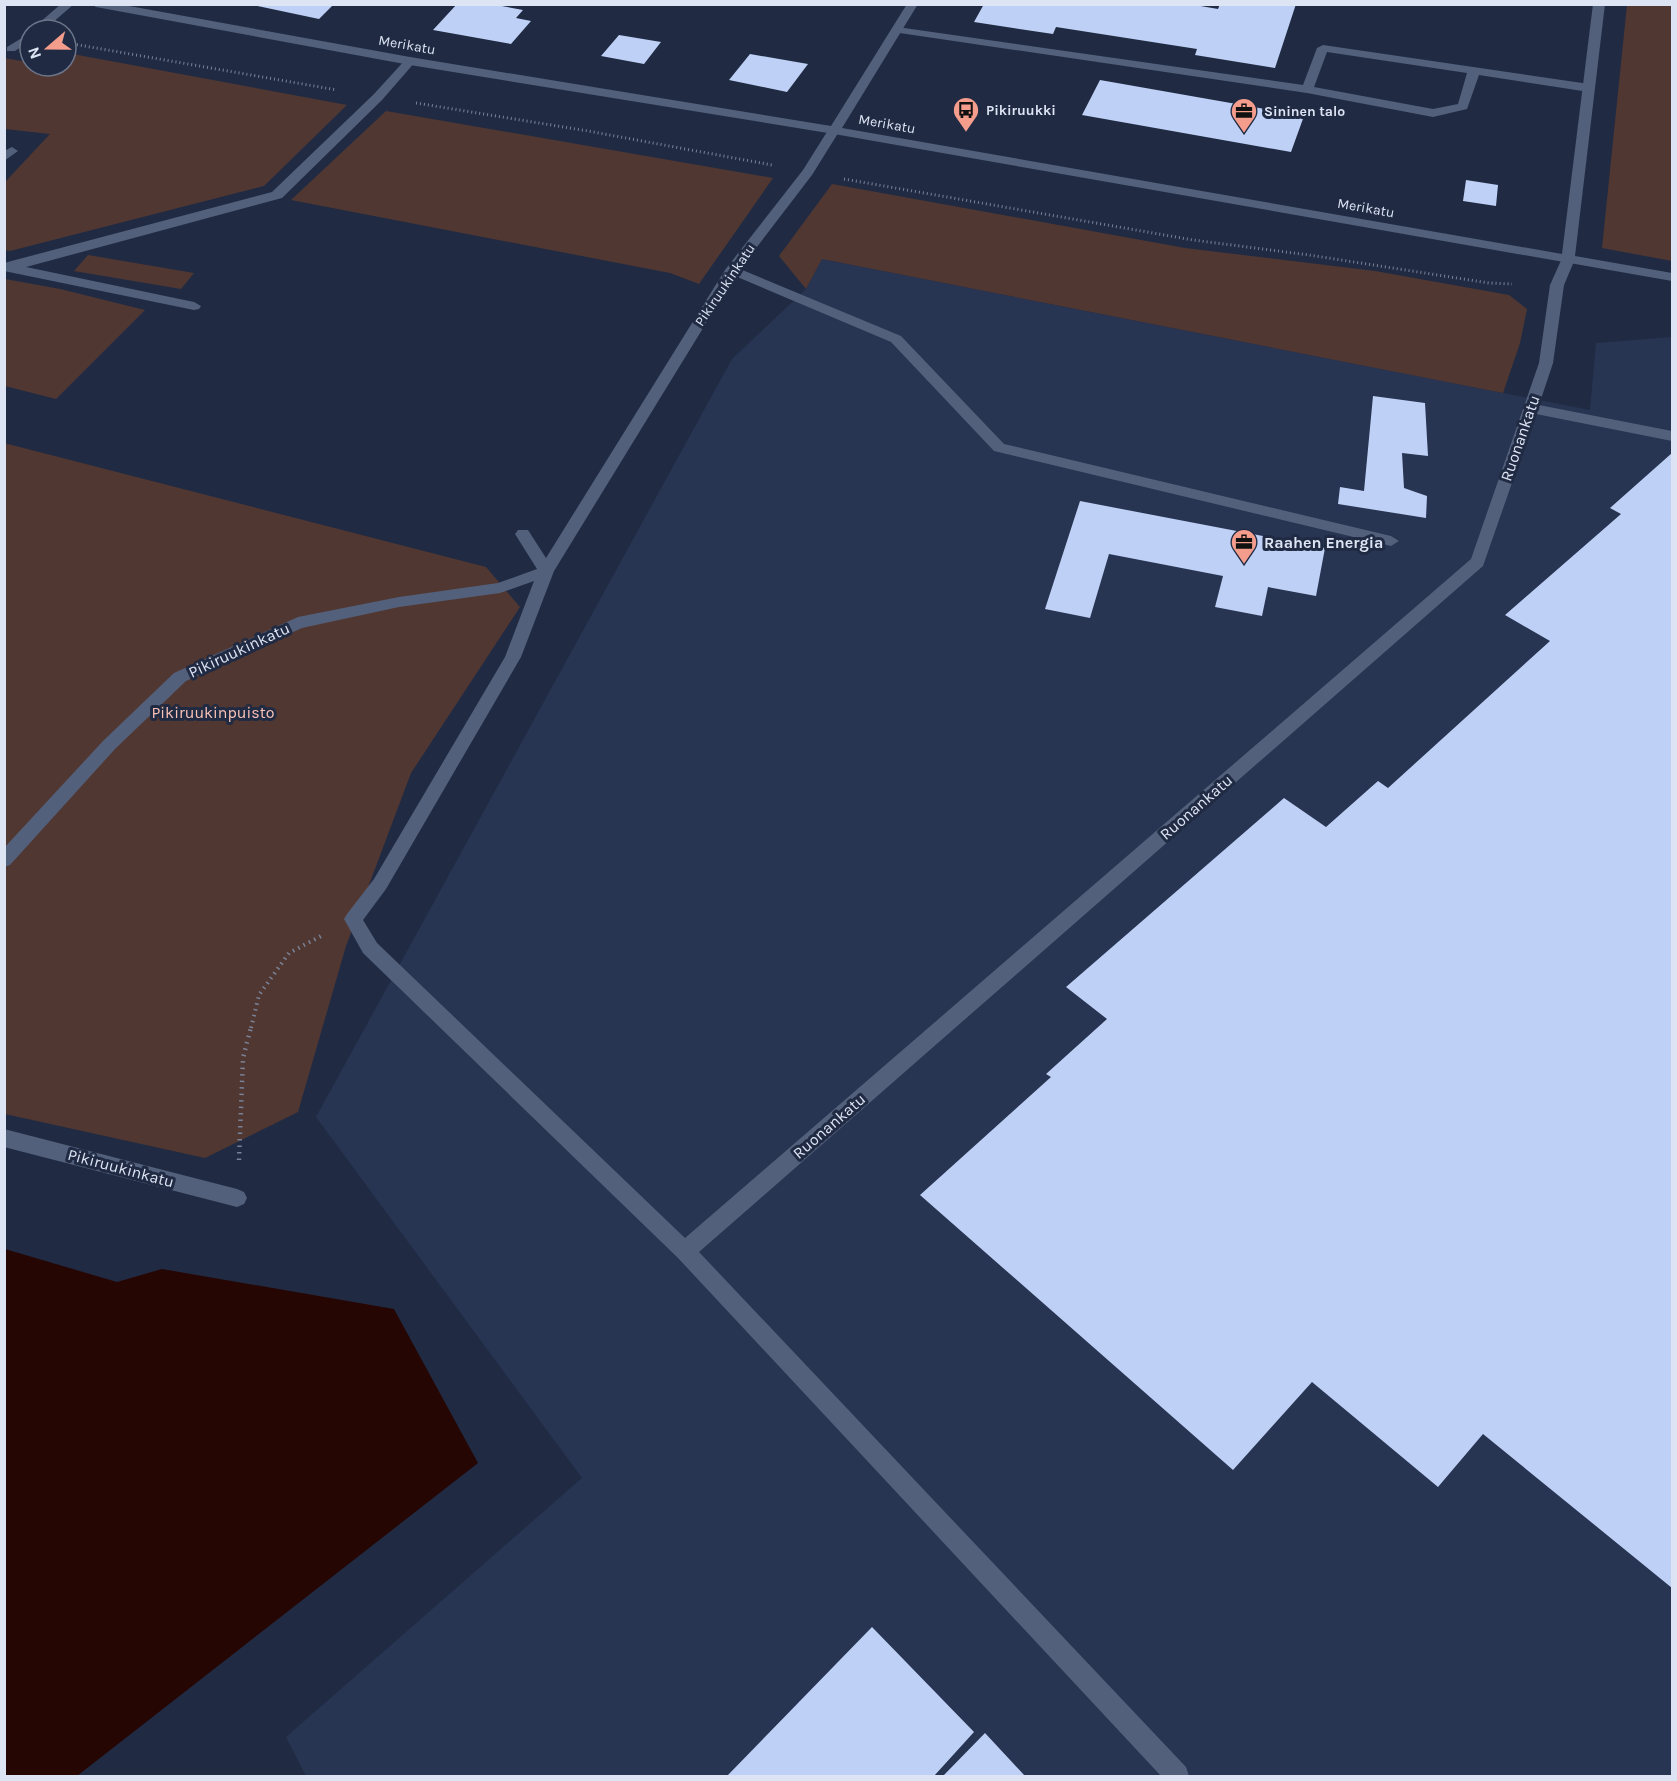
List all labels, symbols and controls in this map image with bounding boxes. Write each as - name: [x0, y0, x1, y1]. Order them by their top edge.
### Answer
- north arrow: [18, 18, 78, 78]
- street label: Merikatu: [377, 32, 437, 58]
- text: N: [23, 44, 45, 62]
- bus stop icon: Pikiruukki: [951, 95, 981, 133]
- office icon: Sininen talo: [1229, 96, 1259, 134]
- place label: Pikiruukki: [986, 102, 1056, 119]
- place label: Sininen talo: [1264, 103, 1345, 120]
- street label: Merikatu: [857, 111, 917, 137]
- street label: Merikatu: [1336, 195, 1396, 221]
- street label: Pikiruukinkatu: [691, 241, 759, 329]
- street label: Ruonankatu: [1496, 392, 1544, 484]
- office icon: Raahen Energia: [1229, 527, 1259, 565]
- place label: Raahen Energia: [1264, 533, 1383, 552]
- street label: Pikiruukinkatu: [185, 618, 293, 682]
- park label: Pikiruukinpuisto: [152, 703, 274, 722]
- street label: Ruonankatu: [1156, 770, 1236, 844]
- street label: Ruonankatu: [789, 1089, 869, 1163]
- street label: Pikiruukinkatu: [66, 1145, 176, 1191]

